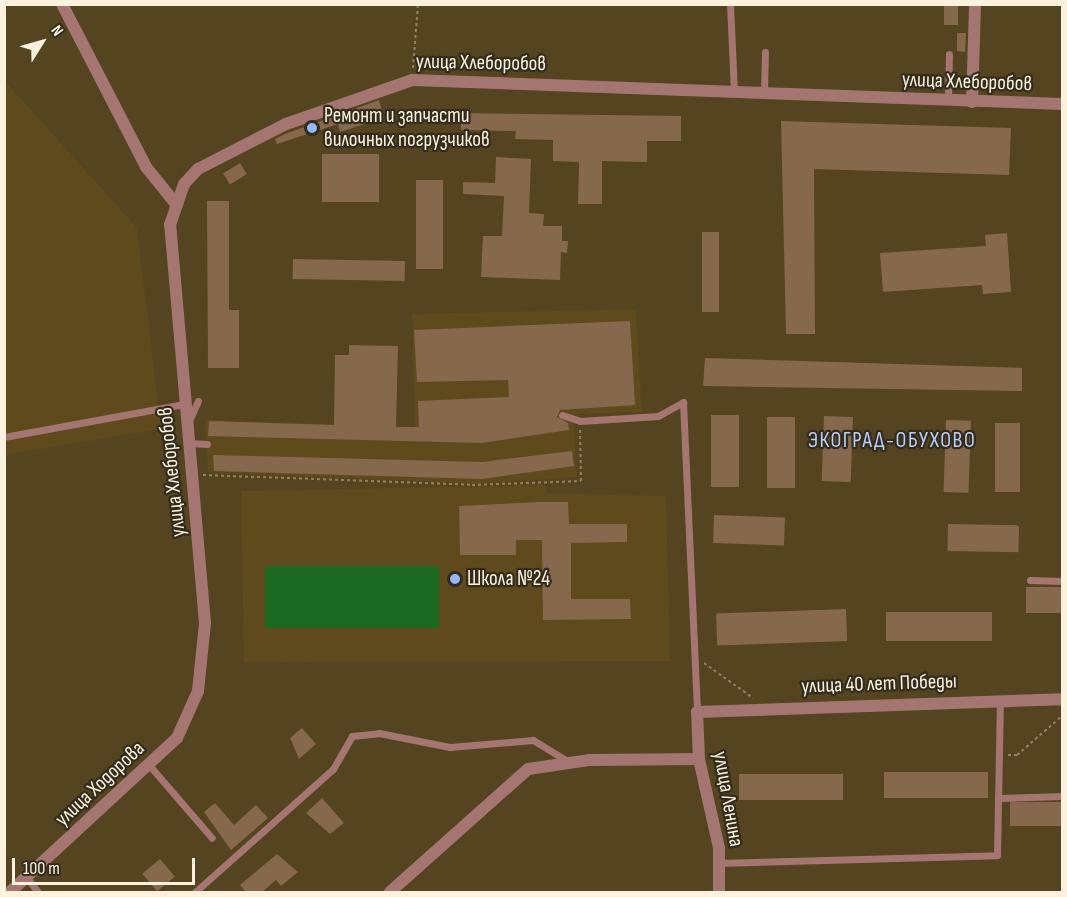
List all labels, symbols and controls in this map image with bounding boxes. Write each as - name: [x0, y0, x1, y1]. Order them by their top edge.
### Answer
- north arrow: [12, 12, 72, 72]
- text: N: [47, 22, 67, 40]
- street label: улица Хлеборобов: [416, 49, 546, 77]
- street label: улица Хлеборобов: [901, 67, 1033, 97]
- place label: Ремонт и запчасти вилочных погрузчиков: [324, 103, 490, 153]
- marker: Ремонт и запчасти вилочных погрузчиков: [305, 121, 319, 135]
- street label: улица Хлеборобов: [153, 406, 191, 538]
- district label: ЭКОГРАД-ОБУХОВО: [808, 428, 976, 454]
- place label: Школа №24: [467, 566, 550, 592]
- marker: Школа №24: [448, 572, 462, 586]
- street label: улица 40 лет Победы: [801, 669, 957, 699]
- street label: улица Ходорова: [50, 736, 150, 832]
- street label: улица Ленина: [707, 749, 749, 849]
- scale bar: [15, 846, 198, 884]
- text: 100 m: [23, 858, 60, 879]

